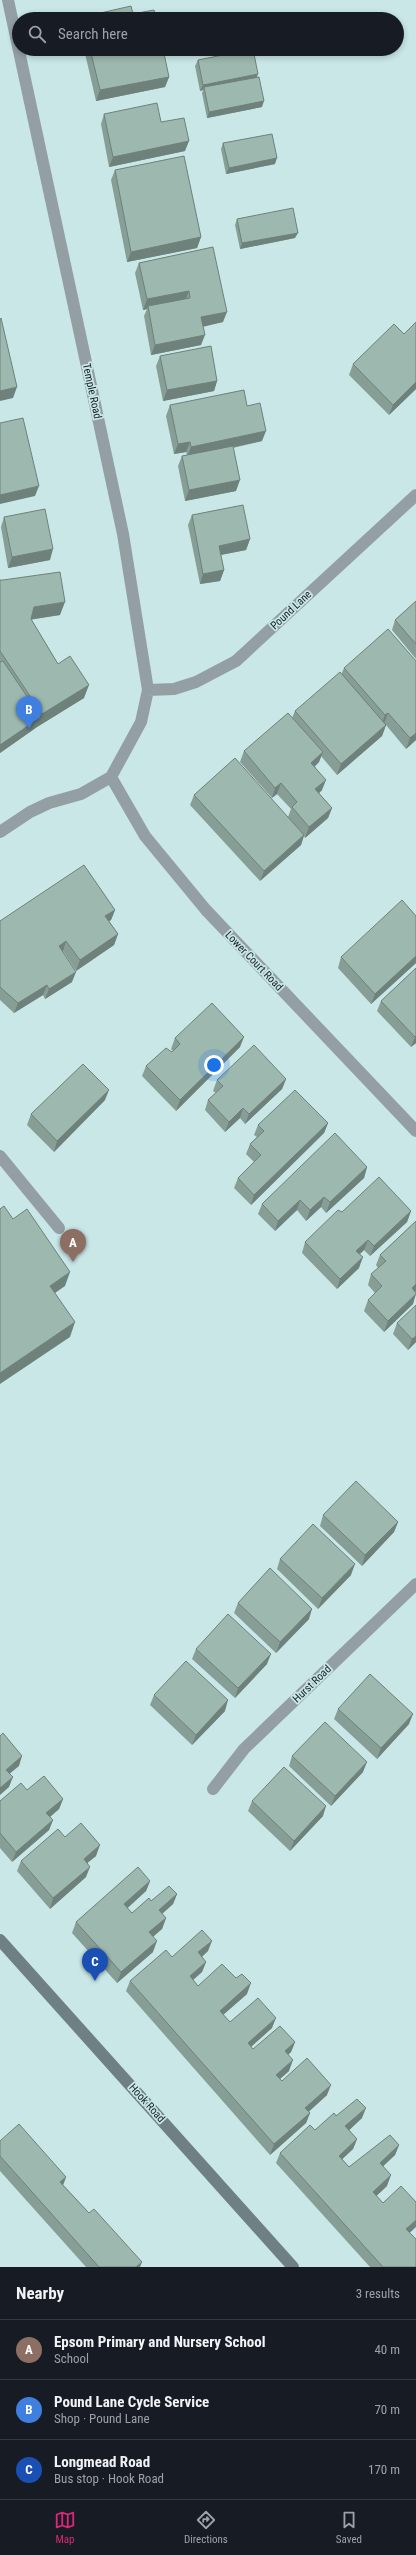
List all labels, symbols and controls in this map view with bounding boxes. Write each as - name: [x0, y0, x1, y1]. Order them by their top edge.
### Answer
- search box: [12, 12, 404, 56]
- icon: search: [26, 23, 48, 45]
- text: Search here: [58, 25, 128, 43]
- street label: Temple Road: [80, 362, 104, 420]
- street label: Pound Lane: [268, 588, 314, 632]
- pin: B: [16, 696, 42, 729]
- street label: Lower Court Road: [222, 929, 286, 993]
- your location: [204, 1055, 224, 1075]
- pin: A: [60, 1229, 86, 1262]
- street label: Hurst Road: [290, 1663, 334, 1705]
- pin: C: [82, 1948, 108, 1981]
- street label: Hook Road: [126, 2081, 168, 2125]
- text: Nearby: [16, 2283, 64, 2303]
- text: 3 results: [356, 2286, 400, 2301]
- text: Epsom Primary and Nursery School: [54, 2333, 266, 2351]
- text: A: [25, 2342, 33, 2357]
- text: 40 m: [374, 2342, 400, 2357]
- text: School: [54, 2351, 89, 2366]
- text: Pound Lane Cycle Service: [54, 2393, 209, 2411]
- text: B: [25, 2402, 33, 2417]
- text: 70 m: [374, 2402, 400, 2417]
- text: Shop · Pound Lane: [54, 2411, 150, 2426]
- text: Longmead Road: [54, 2453, 150, 2471]
- text: C: [25, 2462, 33, 2477]
- text: 170 m: [368, 2462, 400, 2477]
- text: Bus stop · Hook Road: [54, 2471, 164, 2486]
- tab: Map: [54, 2509, 76, 2546]
- tab: Directions: [184, 2509, 228, 2546]
- tab: Saved: [336, 2509, 362, 2546]

